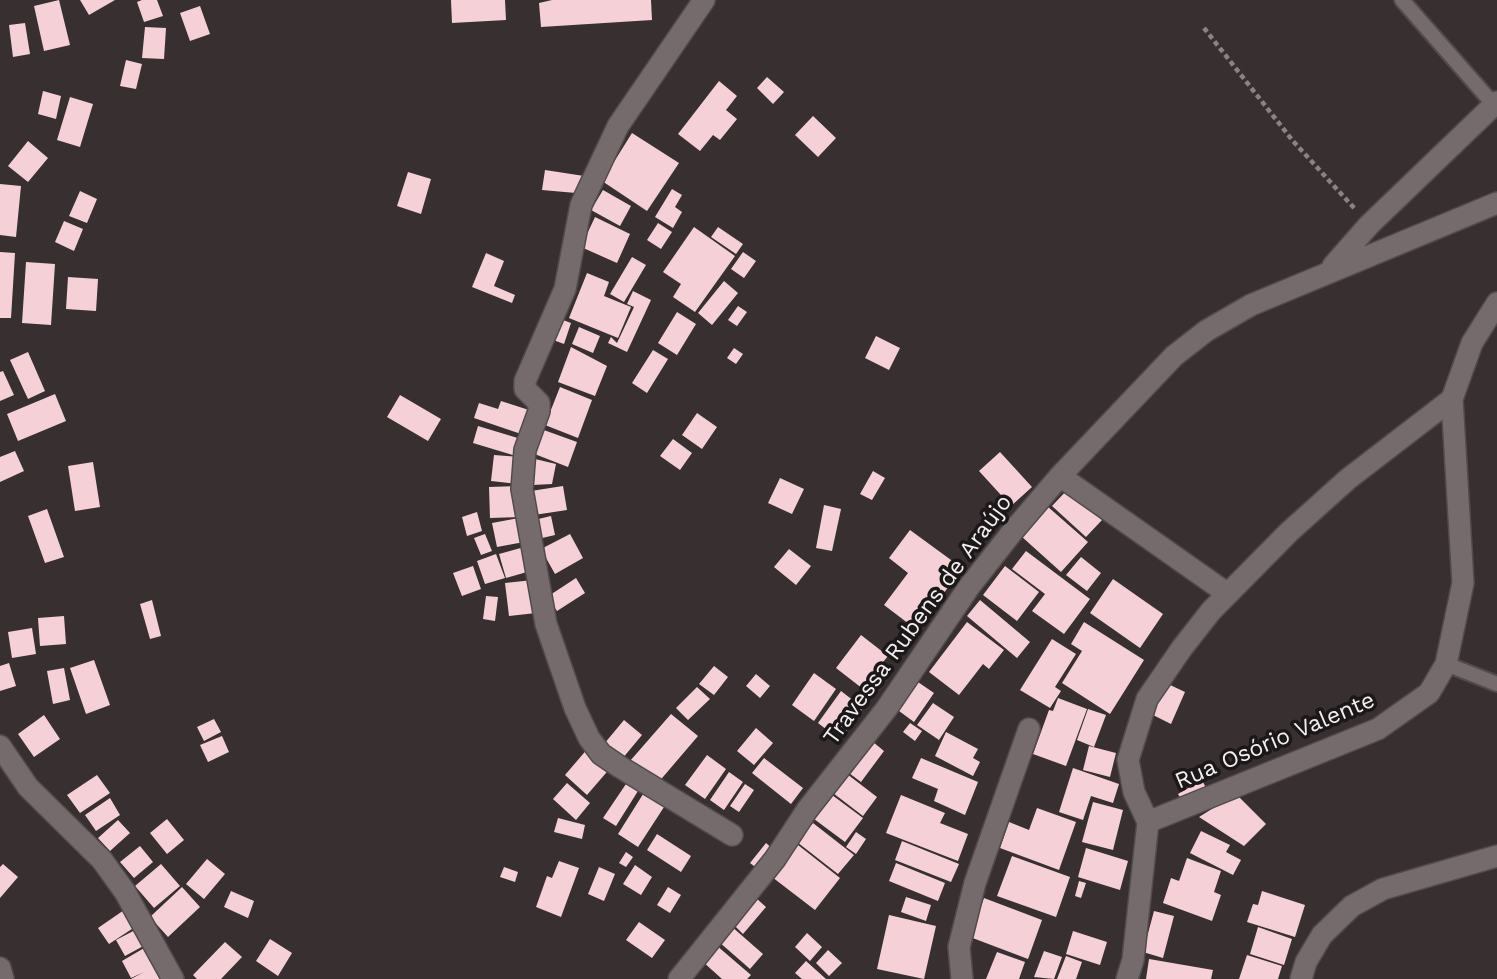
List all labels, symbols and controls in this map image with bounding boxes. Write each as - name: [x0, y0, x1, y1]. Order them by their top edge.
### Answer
- street label: Travessa Rubens de Araújo: [818, 490, 1018, 750]
- street label: Rua Osório Valente: [1171, 686, 1379, 796]

